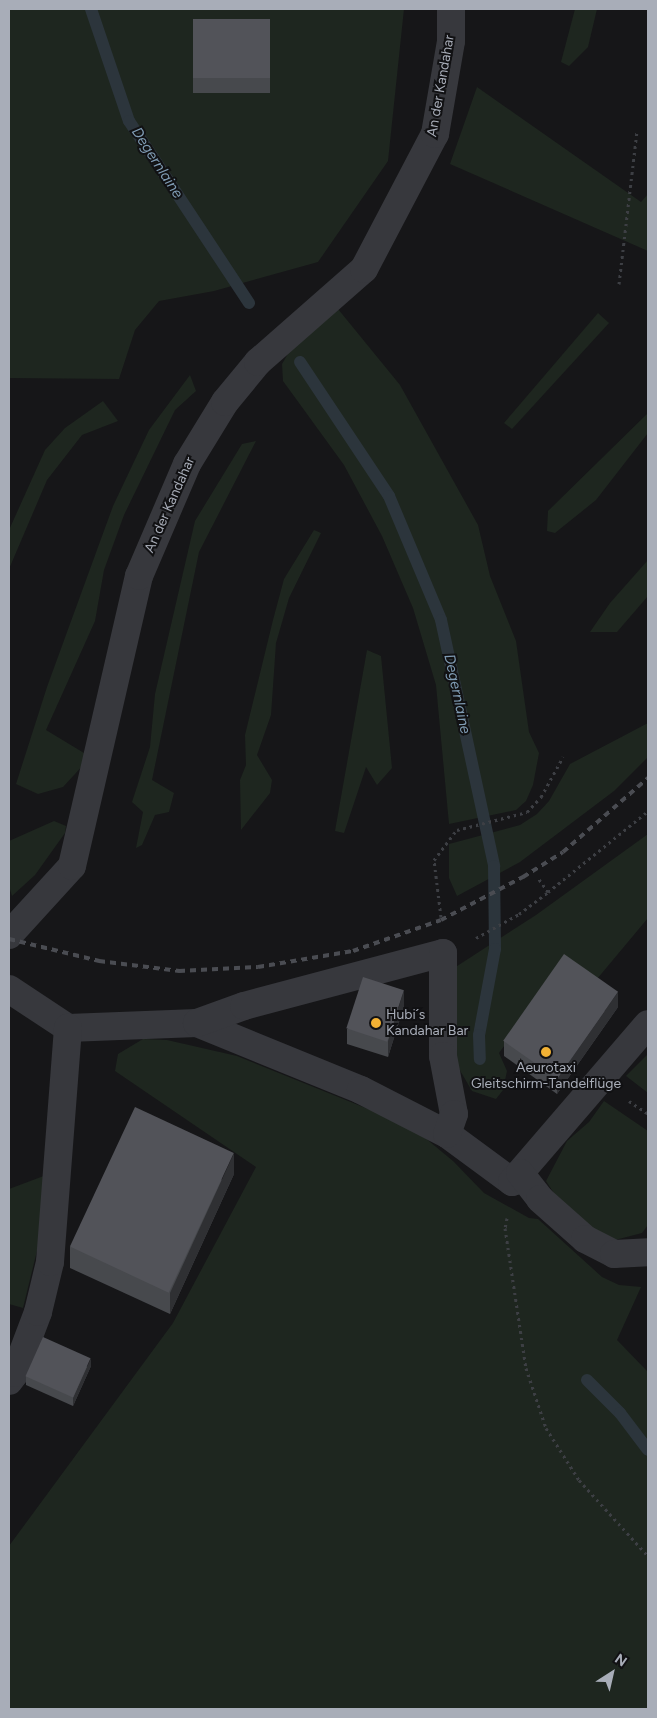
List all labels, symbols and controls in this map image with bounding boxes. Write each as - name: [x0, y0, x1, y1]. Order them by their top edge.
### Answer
- street label: An der Kandahar: [424, 34, 458, 138]
- water label: Degernlaine: [127, 124, 187, 202]
- street label: An der Kandahar: [141, 454, 199, 556]
- water label: Degernlaine: [440, 652, 474, 736]
- place label: Hubi´s Kandahar Bar: [386, 1007, 468, 1040]
- marker: Hubi´s Kandahar Bar: [370, 1017, 382, 1029]
- marker: Aeurotaxi Gleitschirm-Tandelflüge: [540, 1046, 552, 1058]
- place label: Aeurotaxi Gleitschirm-Tandelflüge: [471, 1060, 621, 1092]
- north arrow: [587, 1648, 637, 1698]
- text: N: [612, 1650, 630, 1670]

